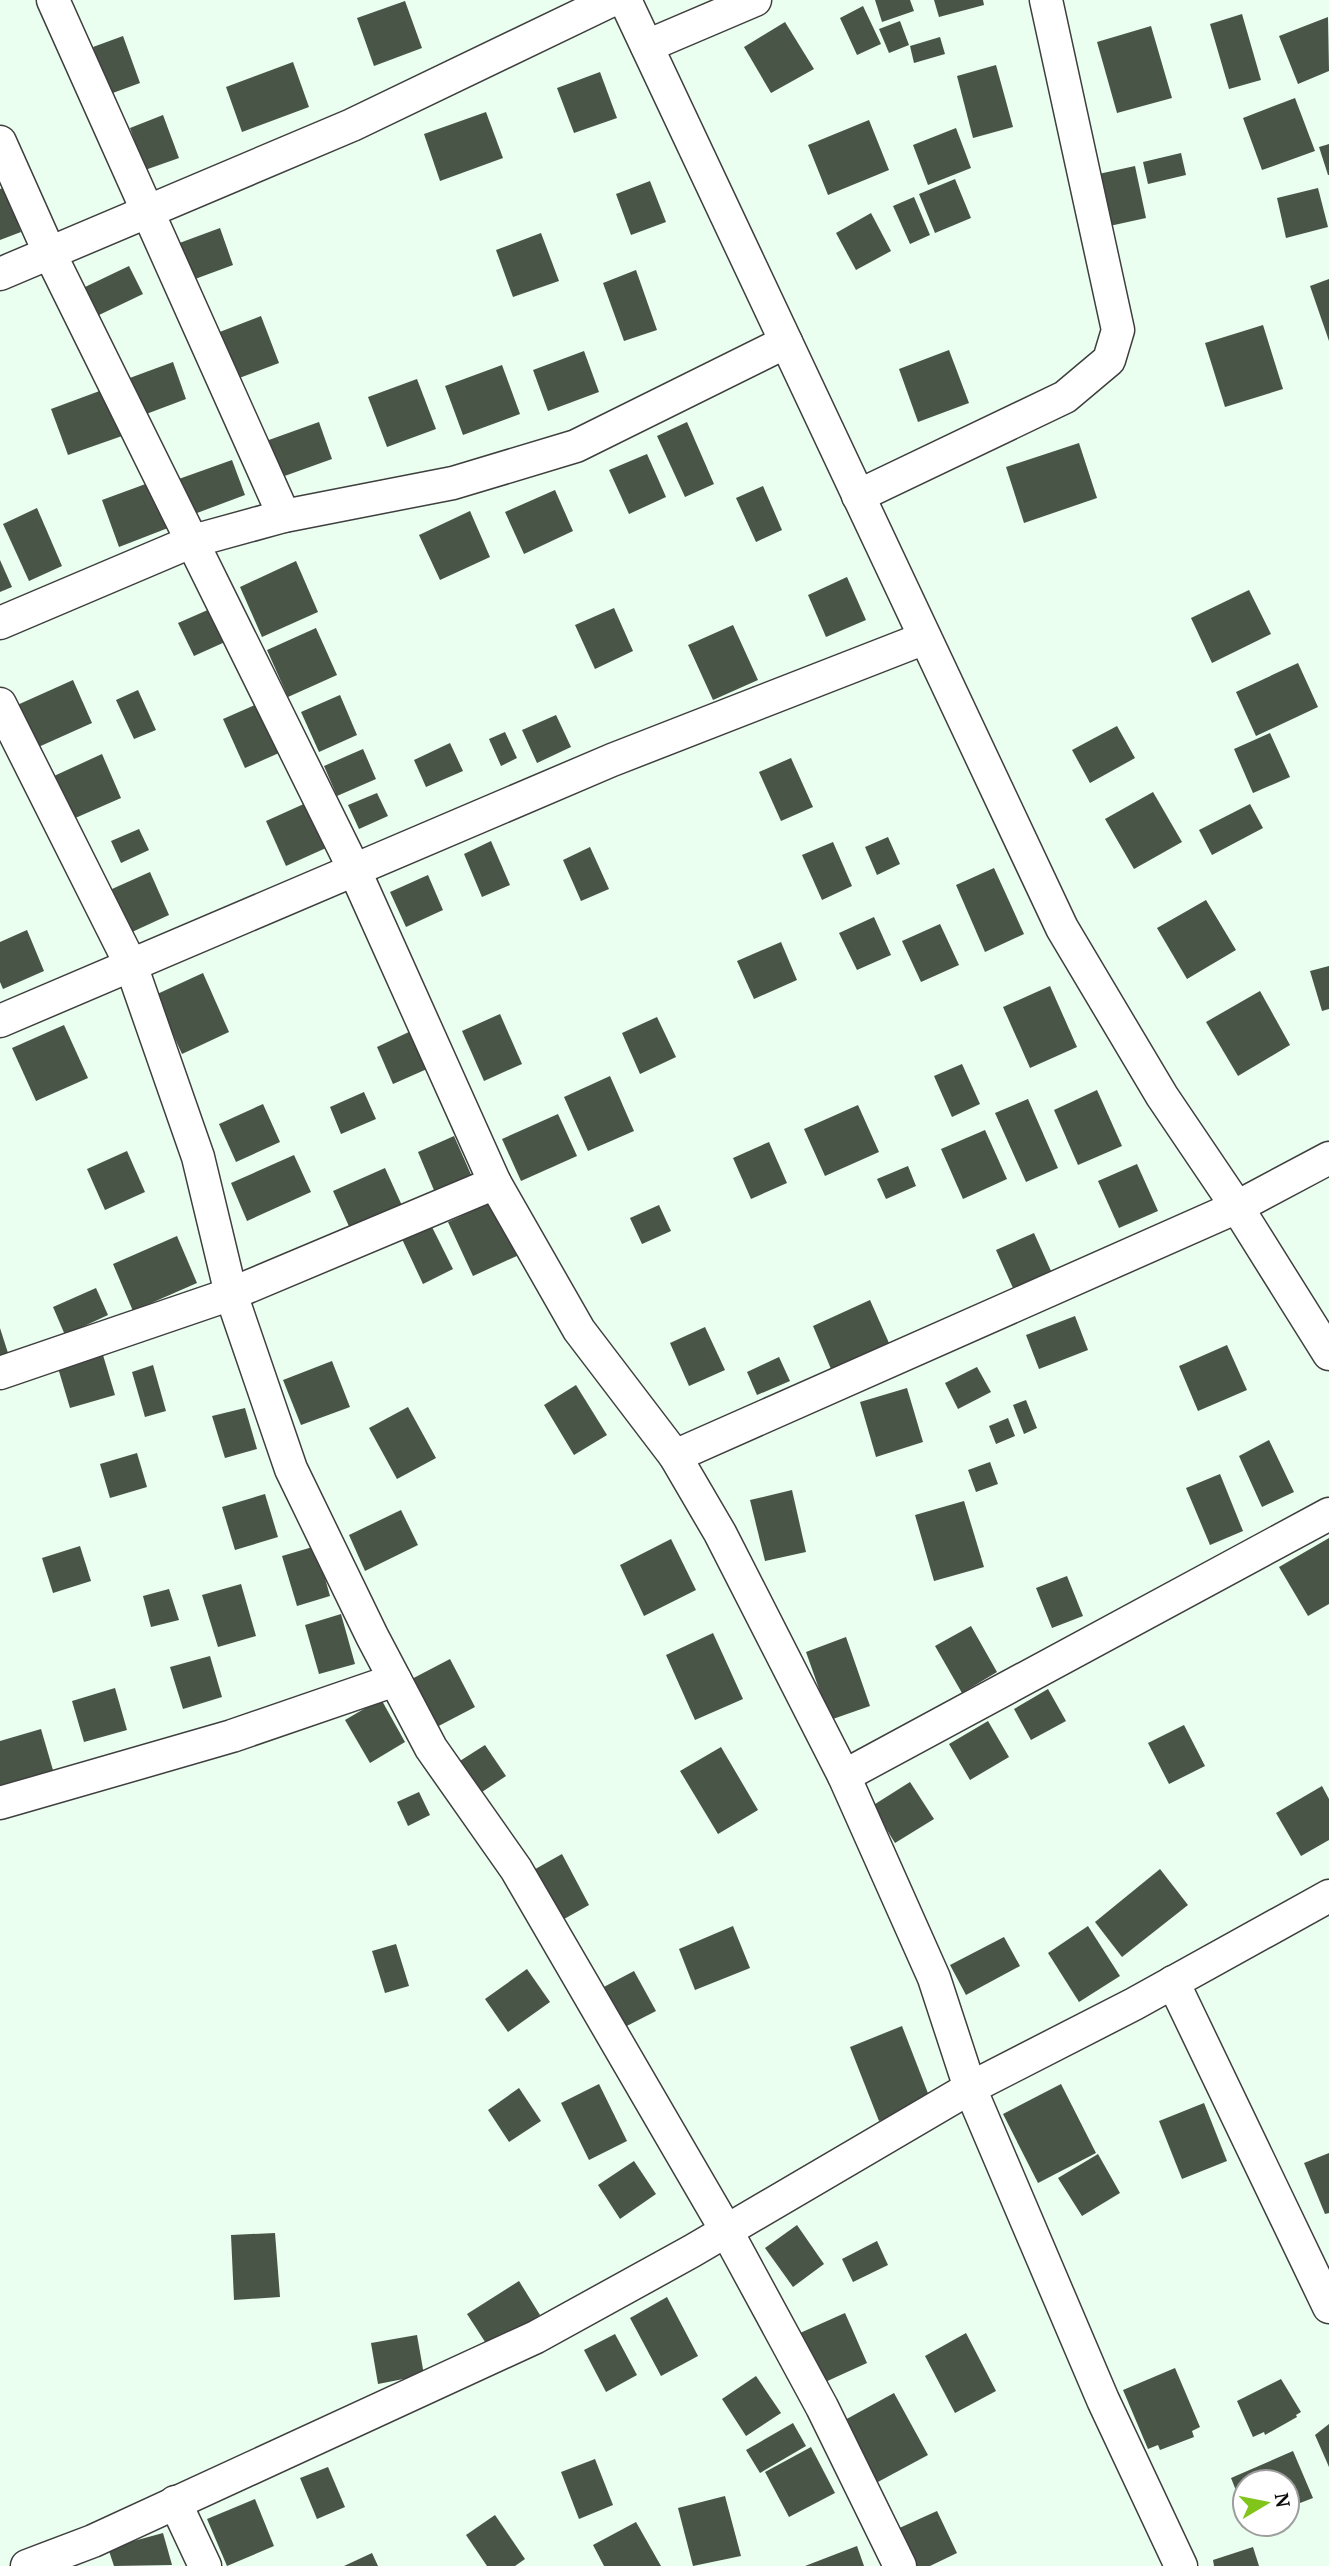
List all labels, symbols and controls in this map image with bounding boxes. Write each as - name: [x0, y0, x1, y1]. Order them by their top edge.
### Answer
- north arrow: [1231, 2468, 1301, 2538]
- text: N: [1270, 2491, 1297, 2510]

